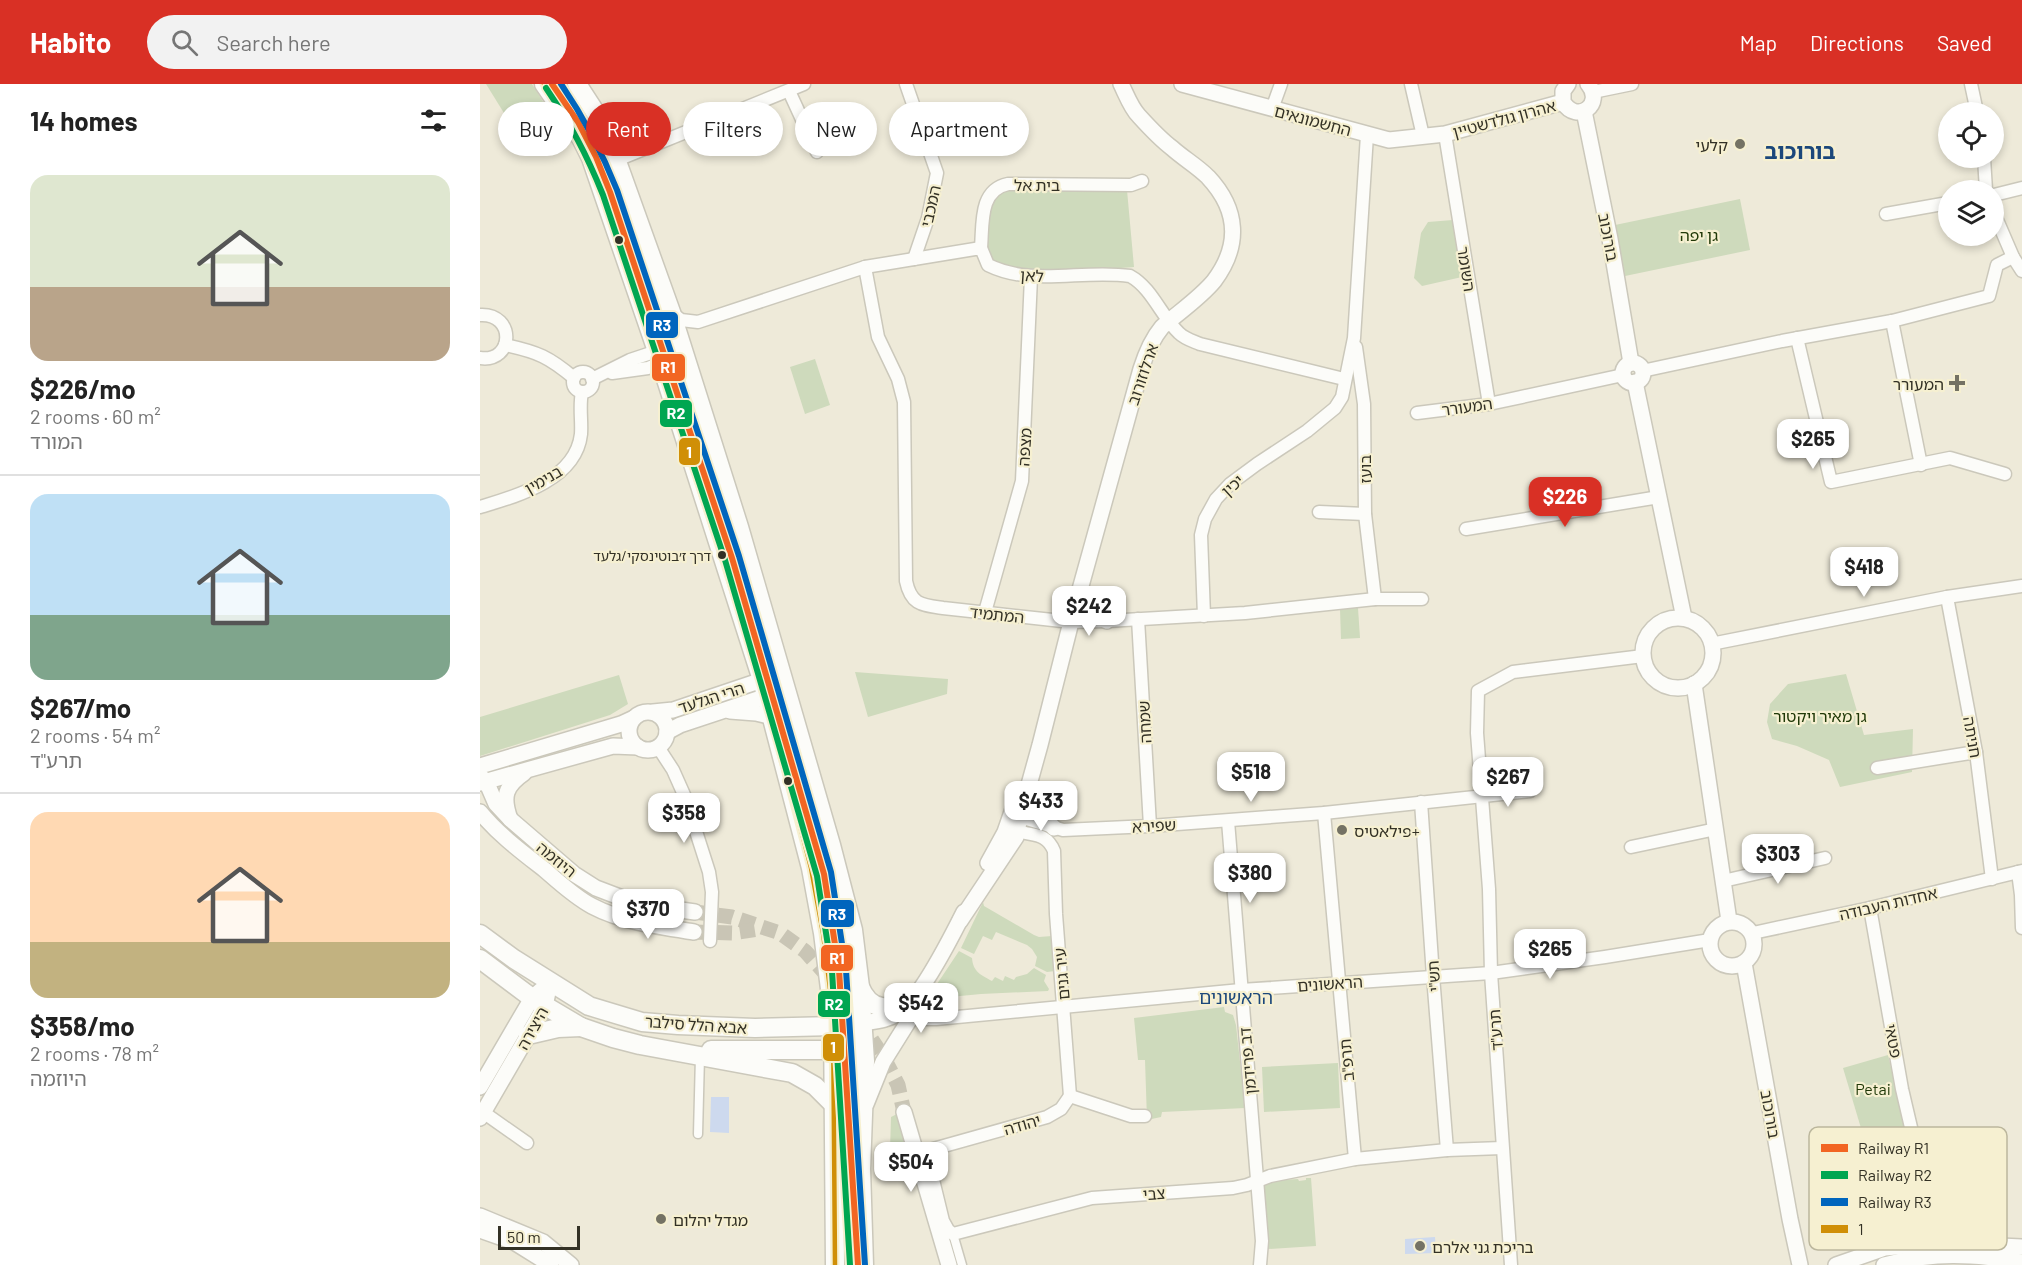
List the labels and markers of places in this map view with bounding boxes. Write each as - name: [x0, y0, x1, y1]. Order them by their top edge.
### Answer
- place label: קלעי: [1695, 135, 1728, 154]
- marker: קלעי: [1733, 137, 1747, 151]
- unlabelled marker: [613, 234, 625, 246]
- place label: המעורר: [1893, 374, 1944, 393]
- marker: המעורר: [1948, 374, 1966, 392]
- pin: $265: [1777, 419, 1849, 470]
- pin: $226: [1529, 477, 1601, 528]
- place label: דרך ז׳בוטינסקי/גלעד: [593, 547, 711, 564]
- pin: $418: [1828, 547, 1900, 598]
- marker: דרך ז׳בוטינסקי/גלעד: [716, 549, 728, 561]
- pin: $242: [1053, 586, 1125, 637]
- pin: $518: [1215, 752, 1287, 803]
- pin: $267: [1472, 757, 1544, 808]
- unlabelled marker: [782, 775, 794, 787]
- pin: $433: [1005, 781, 1077, 832]
- pin: $358: [648, 793, 720, 844]
- place label: פילאטיס+: [1354, 821, 1420, 840]
- marker: פילאטיס+: [1335, 823, 1349, 837]
- pin: $303: [1742, 834, 1814, 885]
- pin: $380: [1214, 853, 1286, 904]
- pin: $370: [612, 889, 684, 940]
- pin: $265: [1514, 929, 1586, 980]
- pin: $542: [885, 983, 957, 1034]
- pin: $504: [875, 1142, 947, 1193]
- place label: מגדל יהלום: [673, 1210, 748, 1229]
- marker: מגדל יהלום: [654, 1212, 668, 1226]
- place label: בריכת גני אלרם: [1432, 1237, 1534, 1256]
- marker: בריכת גני אלרם: [1413, 1239, 1427, 1253]

